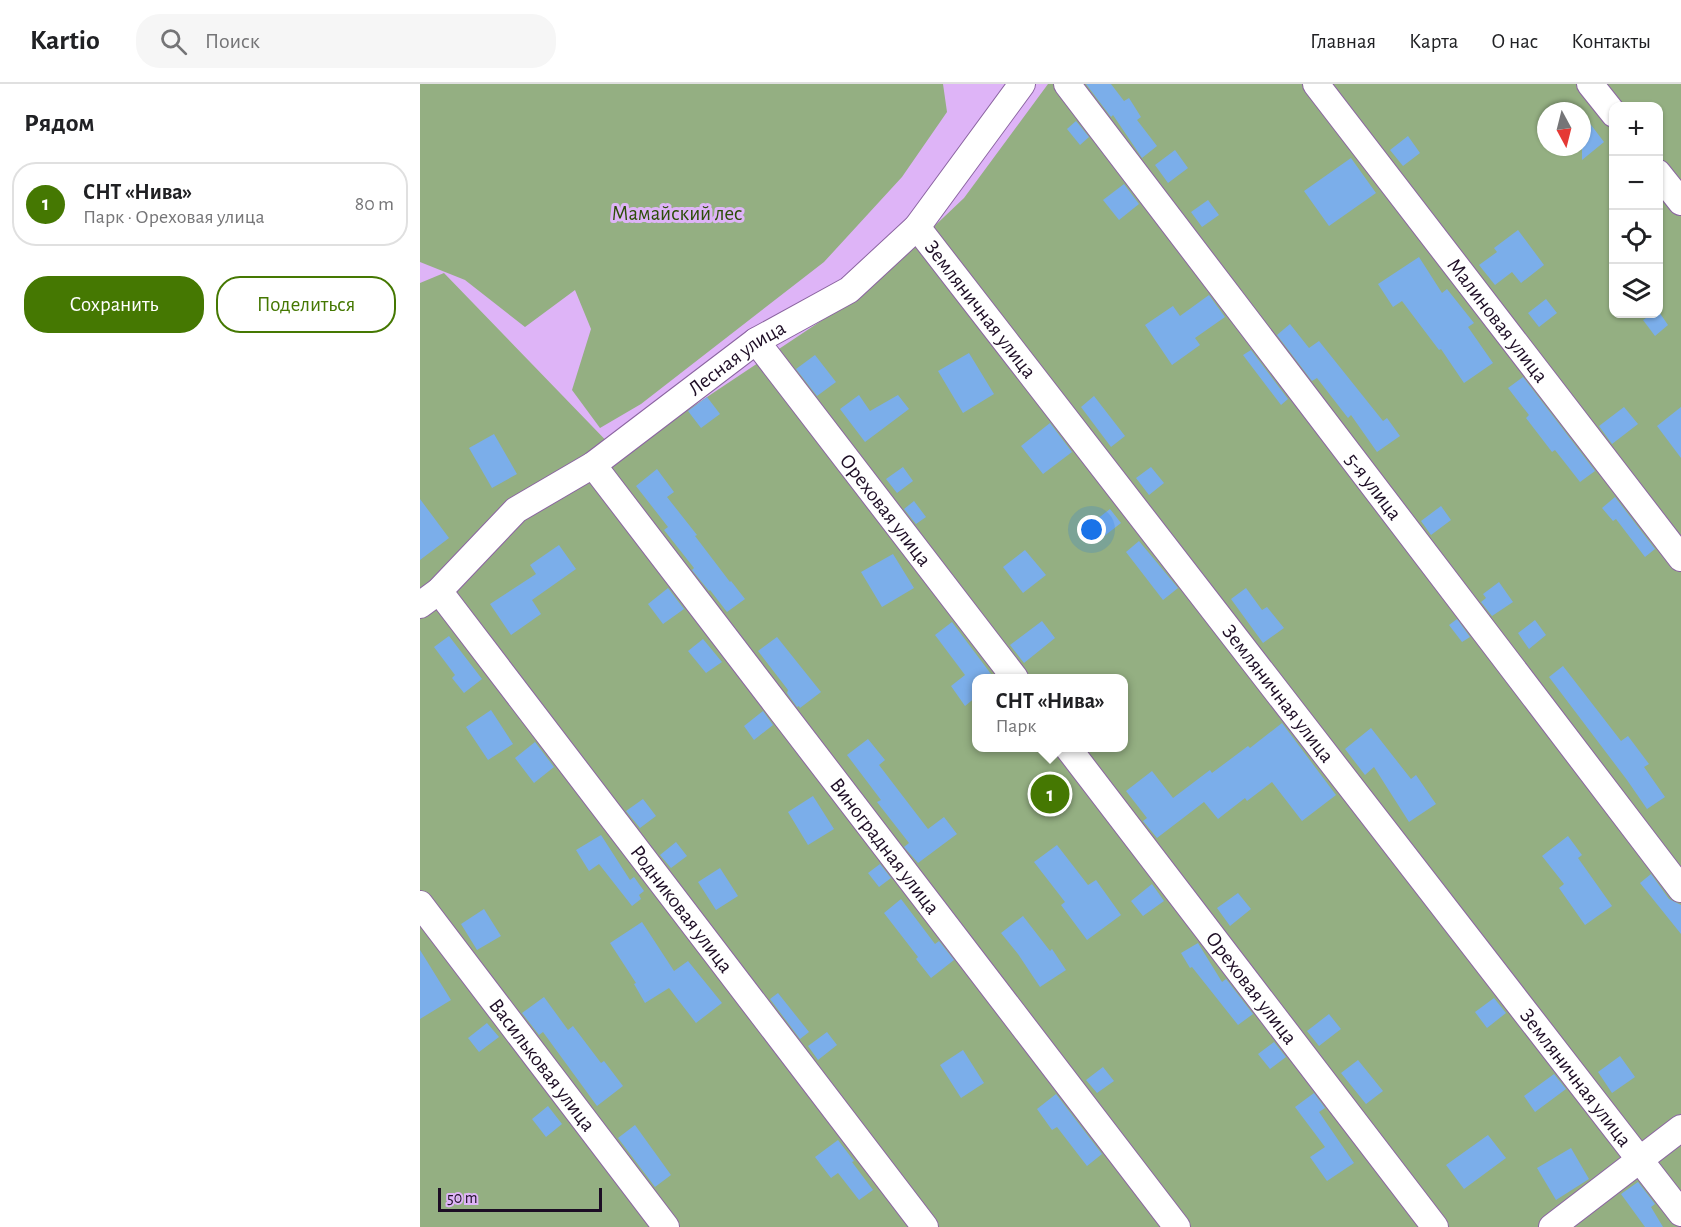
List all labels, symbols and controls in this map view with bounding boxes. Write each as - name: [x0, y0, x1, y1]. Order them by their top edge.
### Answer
- search box: [136, 14, 556, 68]
- icon: search: [157, 25, 190, 58]
- text: Kartio: [30, 27, 100, 55]
- text: Поиск: [205, 30, 260, 52]
- text: Главная: [1310, 31, 1376, 52]
- text: Карта: [1409, 31, 1458, 52]
- text: О нас: [1491, 31, 1538, 52]
- text: Контакты: [1571, 31, 1651, 52]
- north arrow: [1537, 102, 1591, 156]
- map controls: [1609, 102, 1663, 318]
- button: +: [1609, 102, 1663, 156]
- text: Рядом: [24, 110, 95, 136]
- button: −: [1609, 156, 1663, 210]
- text: СНТ «Нива»: [83, 181, 192, 203]
- text: 1: [42, 194, 49, 214]
- text: 80 m: [355, 194, 394, 214]
- park label: Мамайский лес: [611, 203, 743, 224]
- text: Парк · Ореховая улица: [83, 207, 265, 227]
- button: locate: [1609, 210, 1663, 264]
- street label: Земляничная улица: [921, 237, 1040, 383]
- street label: Малиновая улица: [1443, 254, 1552, 387]
- button: layers: [1609, 264, 1663, 318]
- button: Сохранить: [24, 276, 204, 333]
- button: Поделиться: [216, 276, 396, 333]
- street label: Лесная улица: [684, 317, 789, 400]
- street label: 5-я улица: [1341, 449, 1406, 524]
- street label: Ореховая улица: [836, 450, 935, 571]
- your location: [1077, 515, 1106, 544]
- street label: Земляничная улица: [1218, 621, 1338, 767]
- popup: [972, 674, 1128, 752]
- text: СНТ «Нива»: [995, 690, 1105, 712]
- text: Парк: [995, 716, 1037, 736]
- pin: 1: [1030, 772, 1070, 816]
- street label: Виноградная улица: [826, 774, 944, 919]
- street label: Родниковая улица: [626, 841, 737, 977]
- street label: Ореховая улица: [1202, 928, 1301, 1049]
- street label: Васильковая улица: [485, 995, 599, 1136]
- street label: Земляничная улица: [1516, 1005, 1636, 1151]
- scale bar: [438, 1185, 602, 1212]
- text: 50 m: [447, 1190, 478, 1206]

